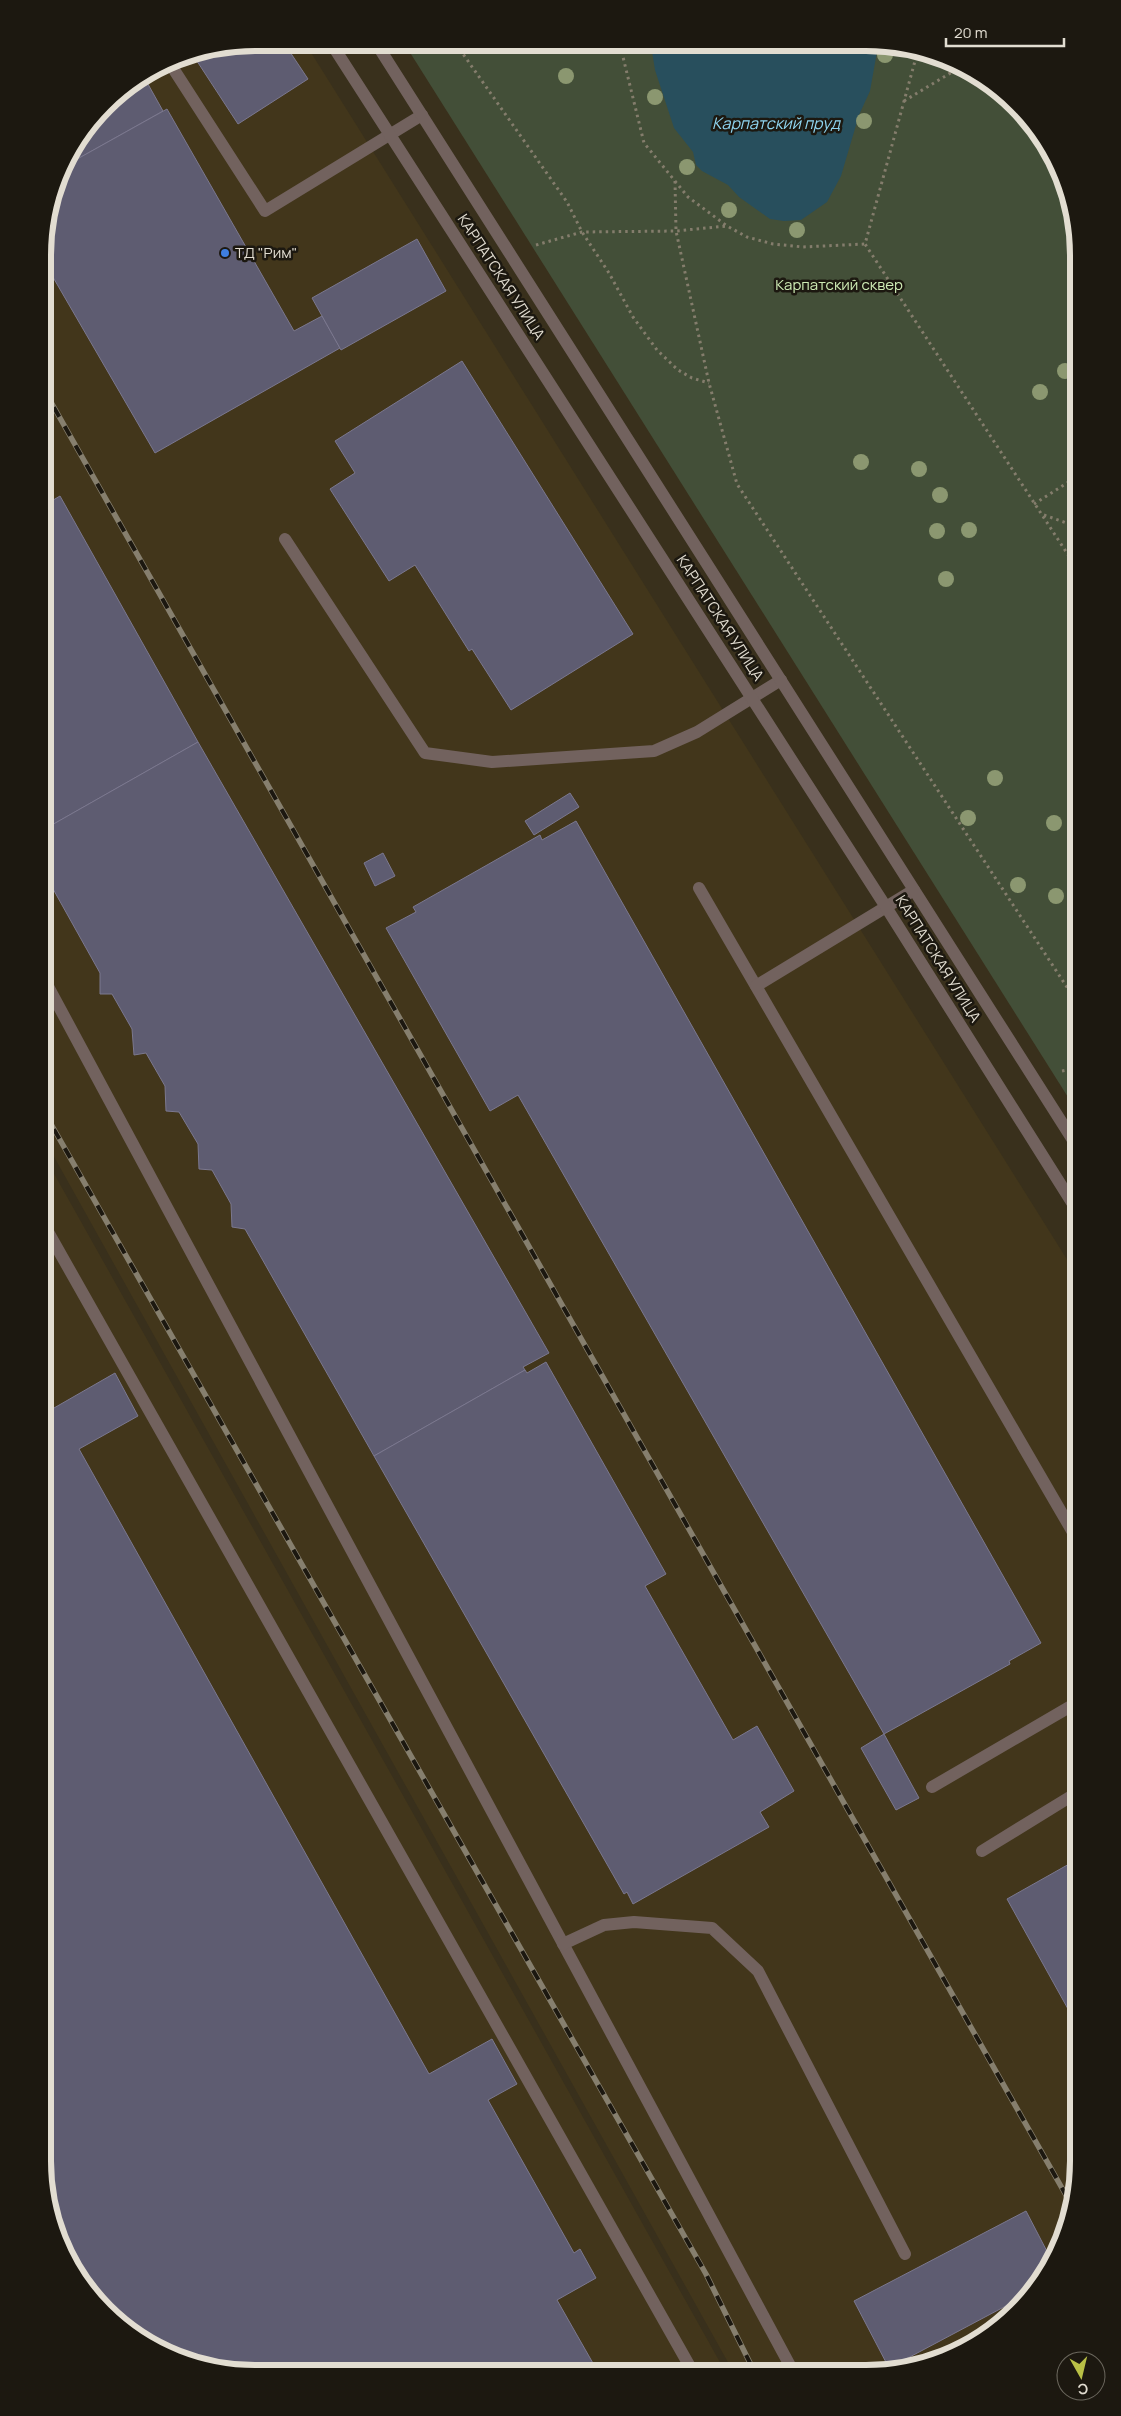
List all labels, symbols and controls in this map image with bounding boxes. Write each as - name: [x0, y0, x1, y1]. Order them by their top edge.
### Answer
- scale bar: [946, 15, 1064, 47]
- text: 20 m: [954, 22, 987, 43]
- water label: Карпатский пруд: [712, 112, 841, 134]
- street label: КАРПАТСКАЯ УЛИЦА: [453, 210, 550, 344]
- place label: ТД "Рим": [235, 242, 297, 263]
- marker: ТД "Рим": [219, 247, 231, 259]
- park label: Карпатский сквер: [775, 274, 903, 295]
- street label: КАРПАТСКАЯ УЛИЦА: [672, 551, 769, 685]
- street label: КАРПАТСКАЯ УЛИЦА: [891, 891, 986, 1027]
- north arrow: [1056, 2351, 1106, 2401]
- text: С: [1076, 2379, 1089, 2399]

